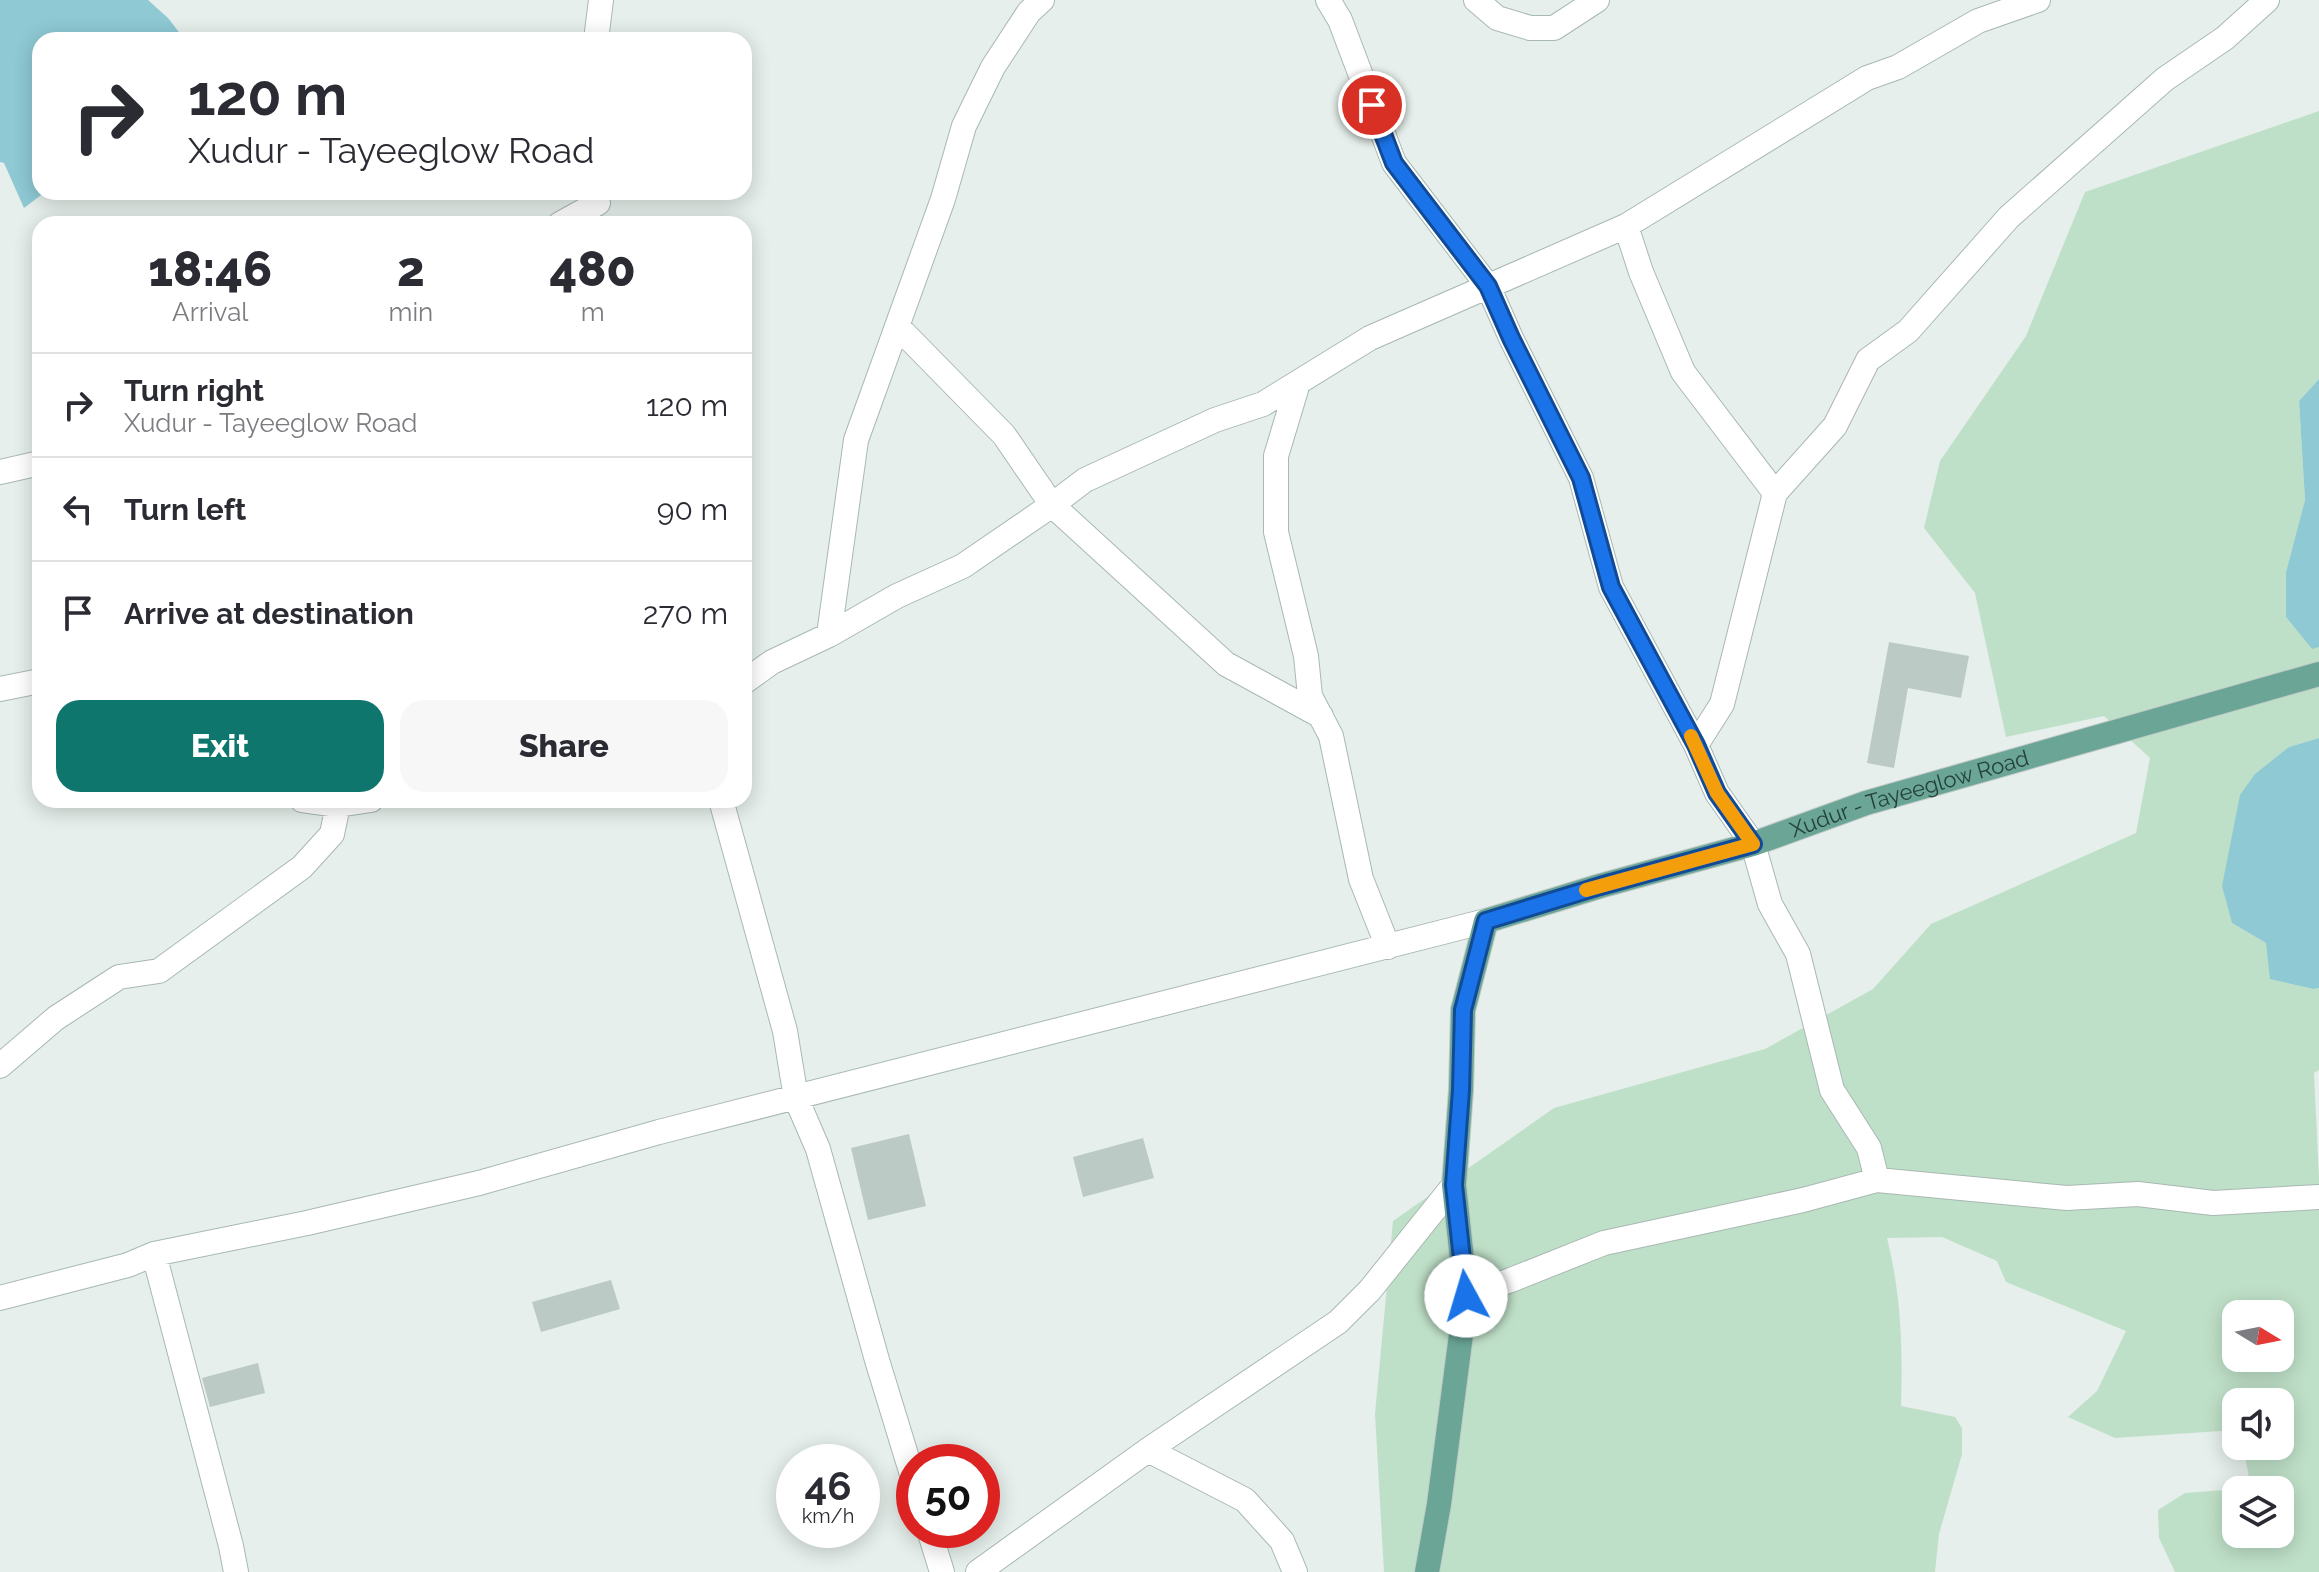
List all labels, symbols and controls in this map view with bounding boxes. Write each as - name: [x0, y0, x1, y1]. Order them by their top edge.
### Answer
- text: 120 m: [188, 62, 347, 128]
- icon: right: [56, 64, 160, 168]
- pin: [1338, 71, 1406, 139]
- icon: arrive: [1350, 83, 1394, 127]
- text: Xudur - Tayeeglow Road: [188, 129, 594, 171]
- text: 18:46: [148, 241, 272, 297]
- text: 2: [397, 241, 425, 297]
- text: 480: [549, 241, 636, 297]
- text: Arrival: [172, 297, 248, 327]
- text: min: [389, 297, 433, 327]
- text: m: [581, 297, 605, 327]
- text: Turn right: [124, 373, 264, 408]
- icon: right: [56, 383, 100, 427]
- text: 120 m: [646, 388, 728, 423]
- text: Xudur - Tayeeglow Road: [124, 408, 418, 438]
- icon: left: [56, 487, 100, 531]
- text: Turn left: [124, 492, 246, 527]
- text: 90 m: [657, 492, 728, 527]
- icon: arrive: [56, 591, 100, 635]
- text: Arrive at destination: [124, 596, 414, 631]
- text: 270 m: [643, 596, 728, 631]
- button: Exit: [56, 700, 384, 792]
- button: Share: [400, 700, 728, 792]
- street label: Xudur - Tayeeglow Road: [1786, 744, 2032, 843]
- position arrow: [1424, 1254, 1508, 1338]
- north arrow: [2222, 1300, 2294, 1372]
- map controls: [2222, 1300, 2294, 1548]
- button: sound: [2222, 1388, 2294, 1460]
- speed limit sign: 50: [896, 1444, 1000, 1548]
- text: 46: [804, 1462, 852, 1509]
- button: layers: [2222, 1476, 2294, 1548]
- text: km/h: [802, 1504, 854, 1528]

